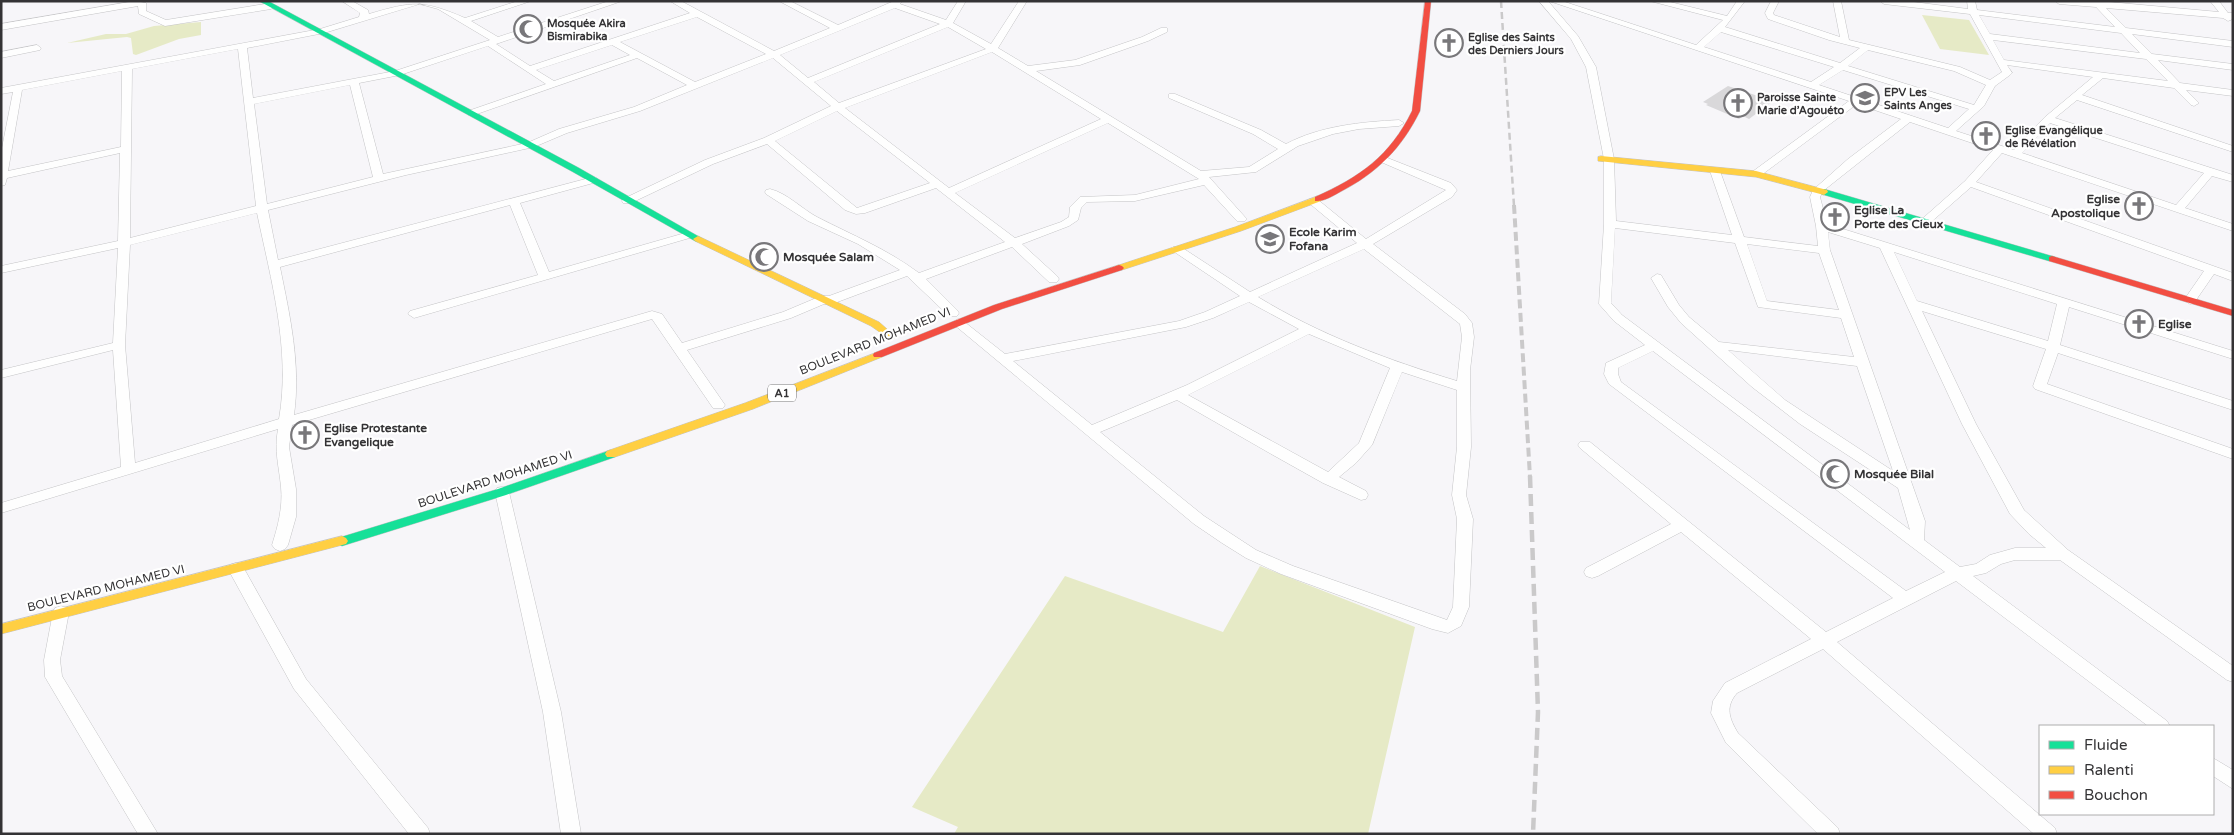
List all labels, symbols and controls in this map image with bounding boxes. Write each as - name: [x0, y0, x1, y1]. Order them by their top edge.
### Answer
- mosque icon: Mosquée Akira Bismirabika: [513, 14, 543, 44]
- place label: Mosquée Akira Bismirabika: [547, 17, 626, 43]
- church icon: Eglise des Saints des Derniers Jours: [1434, 28, 1464, 58]
- place label: Eglise des Saints des Derniers Jours: [1468, 31, 1565, 57]
- school or university icon: EPV Les Saints Anges: [1850, 83, 1880, 113]
- place label: EPV Les Saints Anges: [1884, 86, 1953, 113]
- church icon: Paroisse Sainte Marie d’Agouéto: [1723, 88, 1753, 118]
- place label: Paroisse Sainte Marie d’Agouéto: [1757, 91, 1845, 118]
- church icon: Eglise Evangélique de Révélation: [1971, 121, 2001, 151]
- place label: Eglise Evangélique de Révélation: [2005, 124, 2103, 150]
- church icon: Eglise Apostolique: [2124, 191, 2154, 221]
- place label: Eglise Apostolique: [2051, 192, 2120, 221]
- church icon: Eglise La Porte des Cieux: [1820, 202, 1850, 232]
- place label: Eglise La Porte des Cieux: [1854, 203, 1944, 231]
- school or university icon: Ecole Karim Fofana: [1255, 224, 1285, 254]
- place label: Ecole Karim Fofana: [1289, 225, 1356, 253]
- mosque icon: Mosquée Salam: [749, 242, 779, 272]
- place label: Mosquée Salam: [783, 250, 874, 265]
- street label: BOULEVARD MOHAMED VI: [797, 304, 953, 378]
- church icon: Eglise: [2124, 309, 2154, 339]
- place label: Eglise: [2158, 317, 2192, 332]
- road number: A1: [768, 384, 796, 402]
- church icon: Eglise Protestante Evangelique: [290, 420, 320, 450]
- place label: Eglise Protestante Evangelique: [324, 421, 427, 450]
- street label: BOULEVARD MOHAMED VI: [416, 447, 574, 511]
- mosque icon: Mosquée Bilal: [1820, 459, 1850, 489]
- place label: Mosquée Bilal: [1854, 467, 1934, 482]
- street label: BOULEVARD MOHAMED VI: [26, 562, 186, 614]
- legend: [2039, 725, 2214, 815]
- text: Fluide: [2084, 736, 2128, 754]
- text: Ralenti: [2084, 761, 2134, 779]
- text: Bouchon: [2084, 786, 2148, 804]

